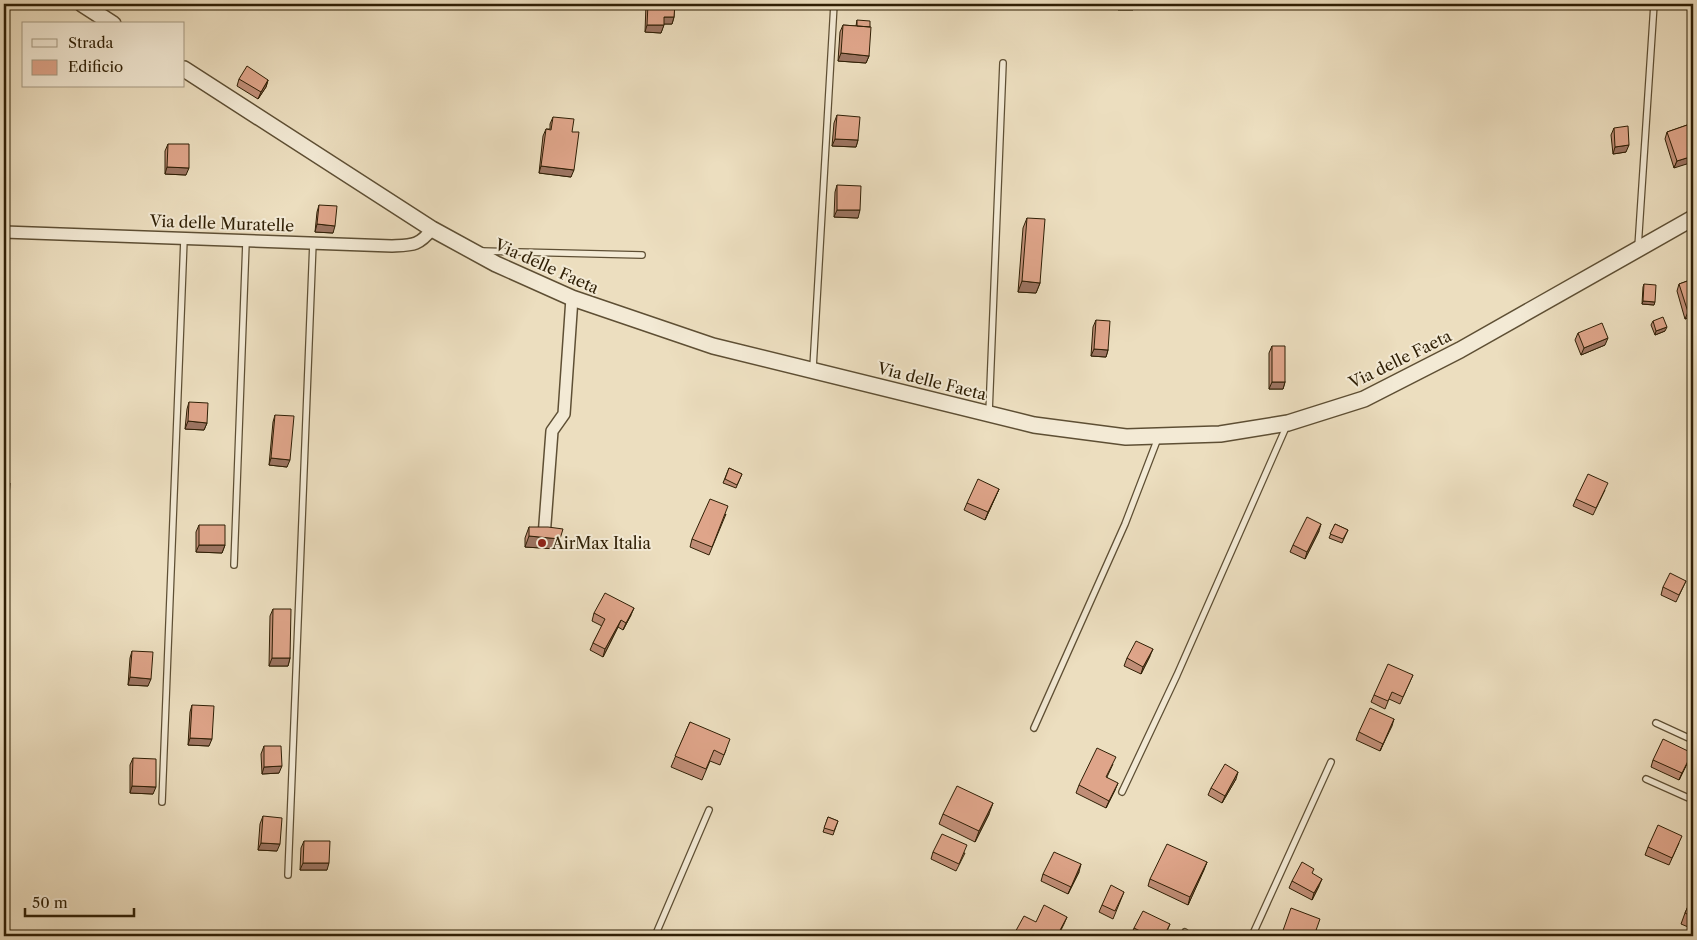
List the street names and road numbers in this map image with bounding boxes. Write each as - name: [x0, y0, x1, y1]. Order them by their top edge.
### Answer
- street label: Via delle Muratelle: [149, 210, 294, 236]
- street label: Via delle Faeta: [491, 234, 603, 298]
- street label: Via delle Faeta: [1345, 325, 1455, 393]
- street label: Via delle Faeta: [874, 358, 989, 404]

